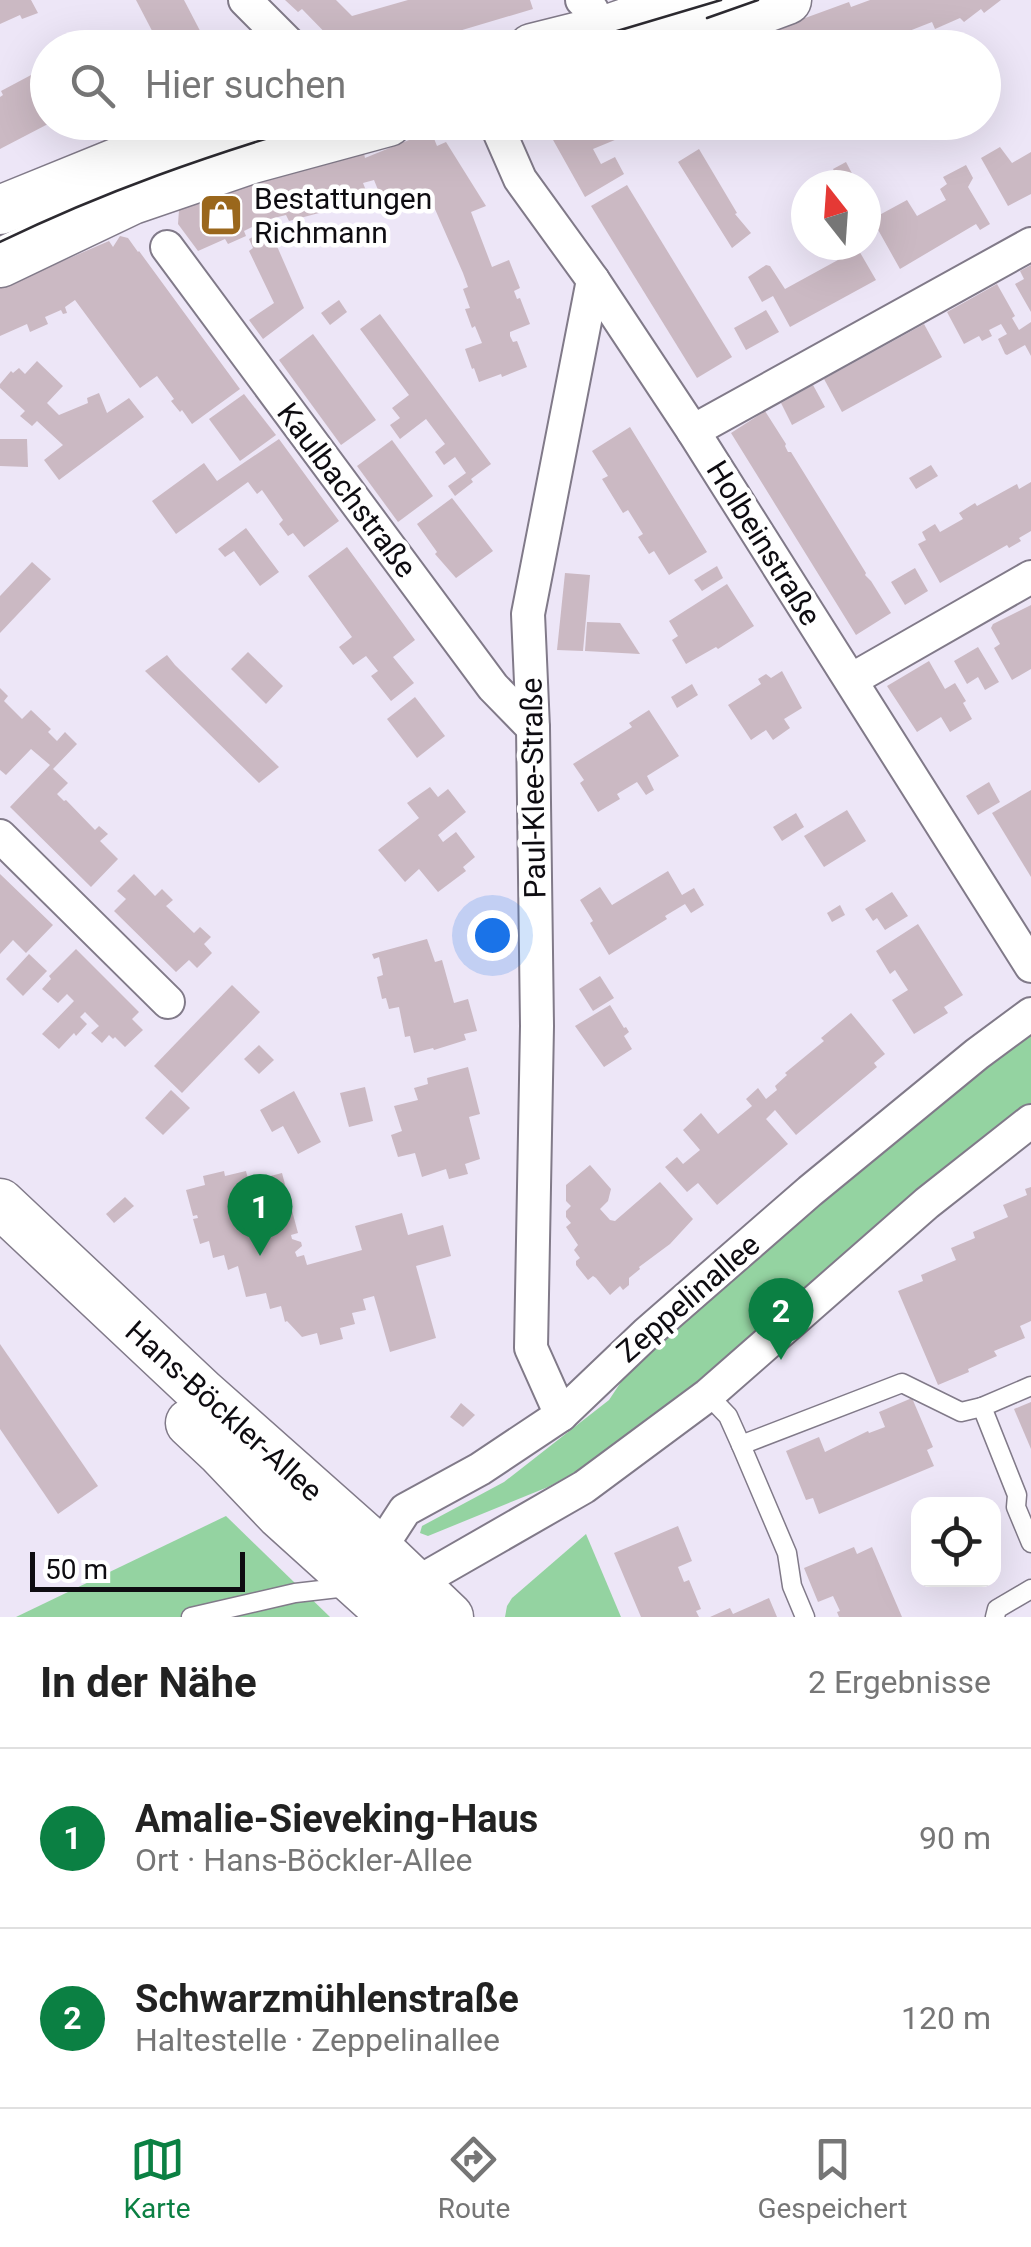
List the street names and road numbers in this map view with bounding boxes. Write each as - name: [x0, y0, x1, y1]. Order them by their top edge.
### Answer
- street label: Kaulbachstraße: [270, 396, 424, 584]
- street label: Holbeinstraße: [700, 454, 828, 632]
- street label: Paul-Klee-Straße: [514, 677, 552, 899]
- street label: Zeppelinallee: [610, 1227, 766, 1369]
- street label: Hans-Böckler-Allee: [118, 1314, 330, 1508]

